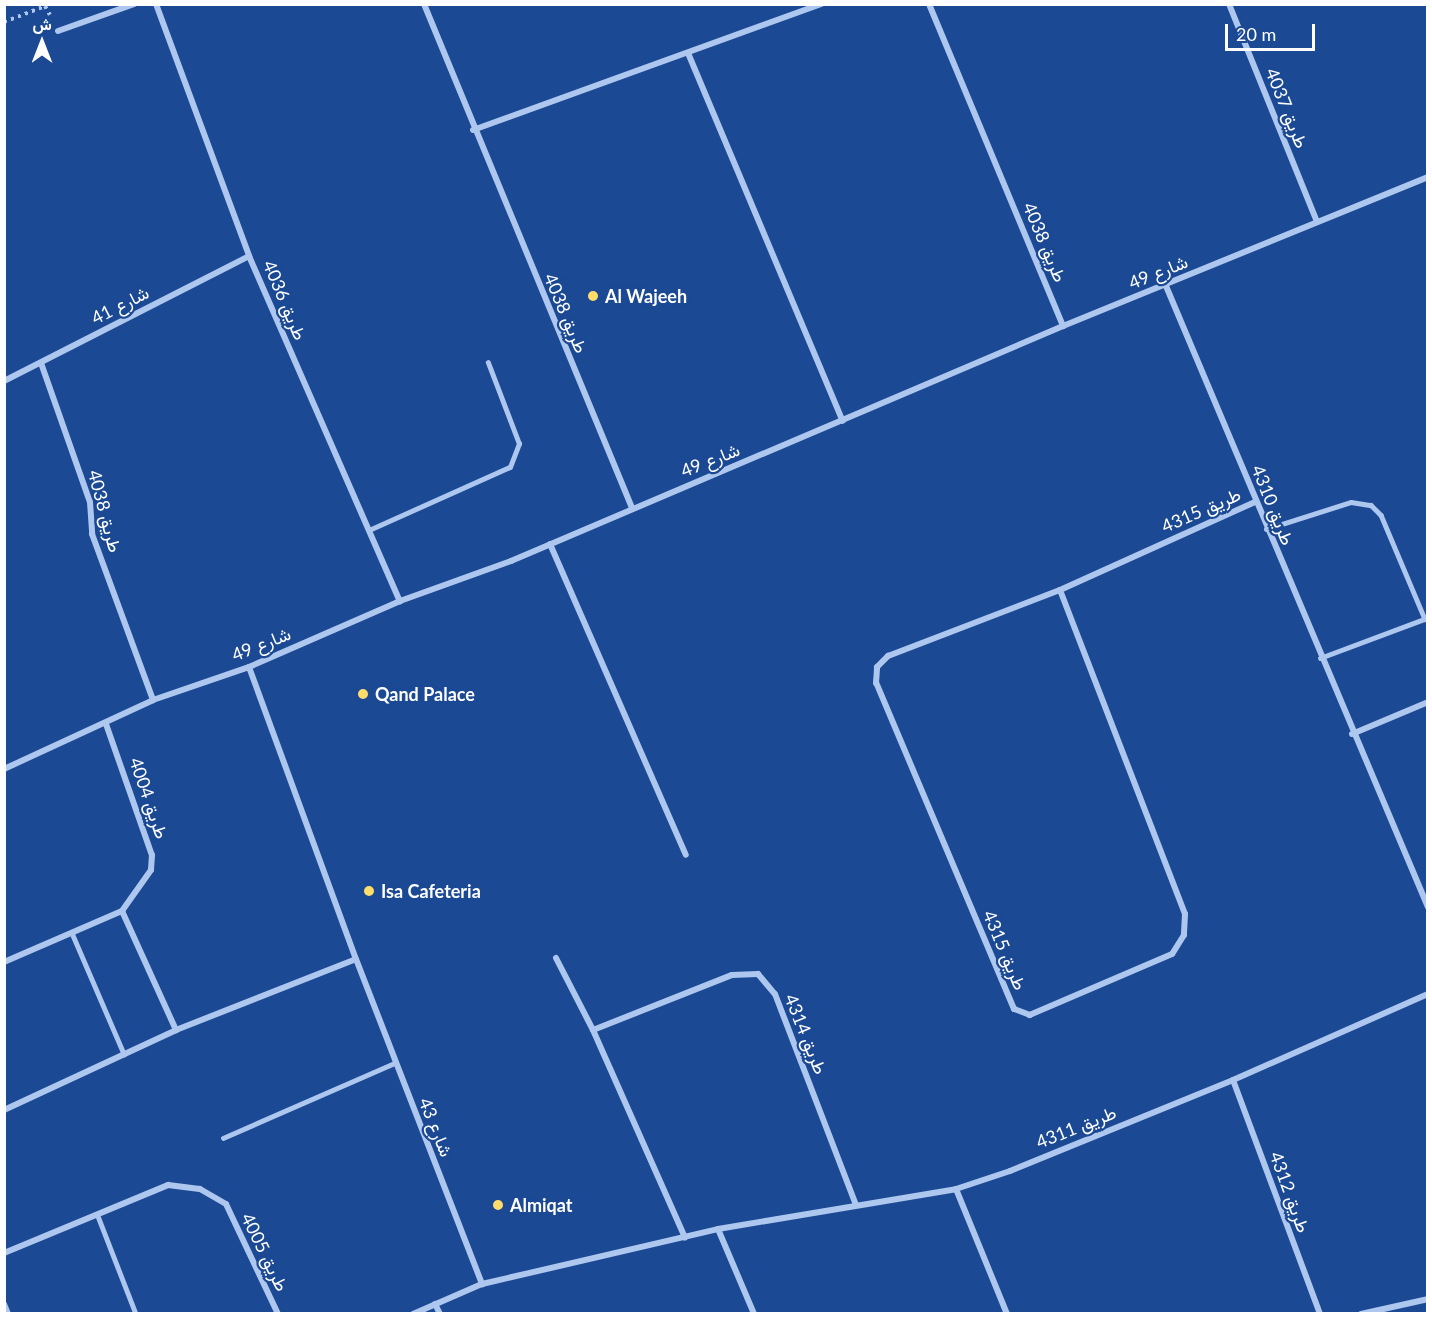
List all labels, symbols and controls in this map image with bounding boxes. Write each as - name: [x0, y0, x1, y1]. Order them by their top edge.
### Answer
- north arrow: [12, 12, 72, 72]
- scale bar: [1228, 12, 1318, 50]
- text: ش: [32, 14, 52, 33]
- text: 20 m: [1236, 23, 1276, 45]
- street label: طريق 4037: [1261, 65, 1313, 151]
- street label: طريق 4038: [1019, 199, 1071, 285]
- street label: شارع 49: [1125, 250, 1191, 294]
- street label: طريق 4036: [259, 257, 311, 343]
- street label: طريق 4038: [540, 270, 592, 356]
- street label: شارع 41: [88, 281, 152, 329]
- place label: Al Wajeeh: [605, 285, 687, 307]
- marker: Al Wajeeh: [586, 289, 600, 303]
- street label: شارع 49: [677, 438, 743, 482]
- street label: طريق 4310: [1247, 462, 1299, 548]
- street label: طريق 4038: [84, 467, 126, 555]
- street label: طريق 4315: [1158, 483, 1244, 537]
- street label: شارع 49: [228, 622, 294, 666]
- place label: Qand Palace: [375, 683, 475, 705]
- marker: Qand Palace: [356, 687, 370, 701]
- street label: طريق 4004: [125, 755, 173, 841]
- place label: Isa Cafeteria: [381, 880, 481, 902]
- marker: Isa Cafeteria: [362, 884, 376, 898]
- street label: طريق 4315: [979, 907, 1031, 993]
- street label: طريق 4314: [780, 991, 832, 1077]
- street label: شارع 43: [414, 1094, 458, 1160]
- street label: طريق 4311: [1033, 1101, 1119, 1153]
- street label: طريق 4312: [1265, 1149, 1315, 1235]
- place label: Almiqat: [510, 1194, 573, 1216]
- marker: Almiqat: [491, 1198, 505, 1212]
- street label: طريق 4005: [237, 1209, 293, 1295]

